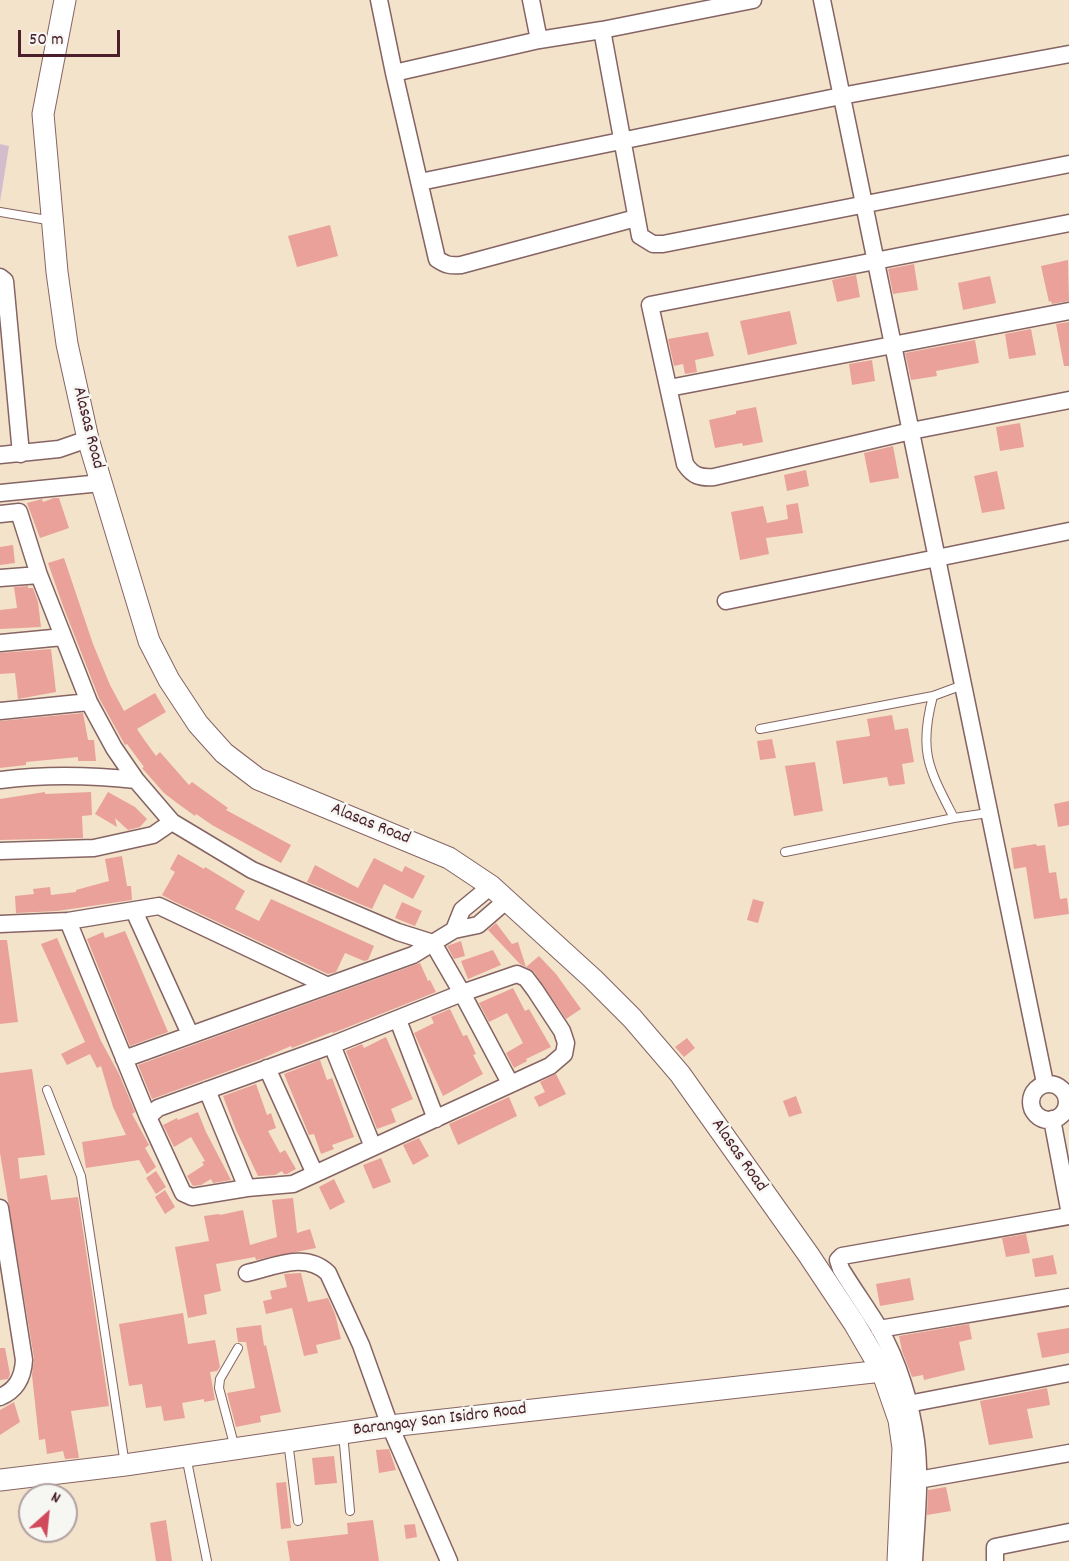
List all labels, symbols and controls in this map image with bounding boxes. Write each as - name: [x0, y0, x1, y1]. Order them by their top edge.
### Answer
- scale bar: [21, 18, 123, 56]
- text: 50 m: [29, 28, 64, 53]
- street label: Alasas Road: [66, 385, 108, 471]
- street label: Alasas Road: [327, 799, 413, 851]
- street label: Alasas Road: [705, 1115, 771, 1197]
- street label: Barangay San Isidro Road: [352, 1400, 528, 1442]
- north arrow: [18, 1483, 78, 1543]
- text: N: [47, 1486, 64, 1510]

